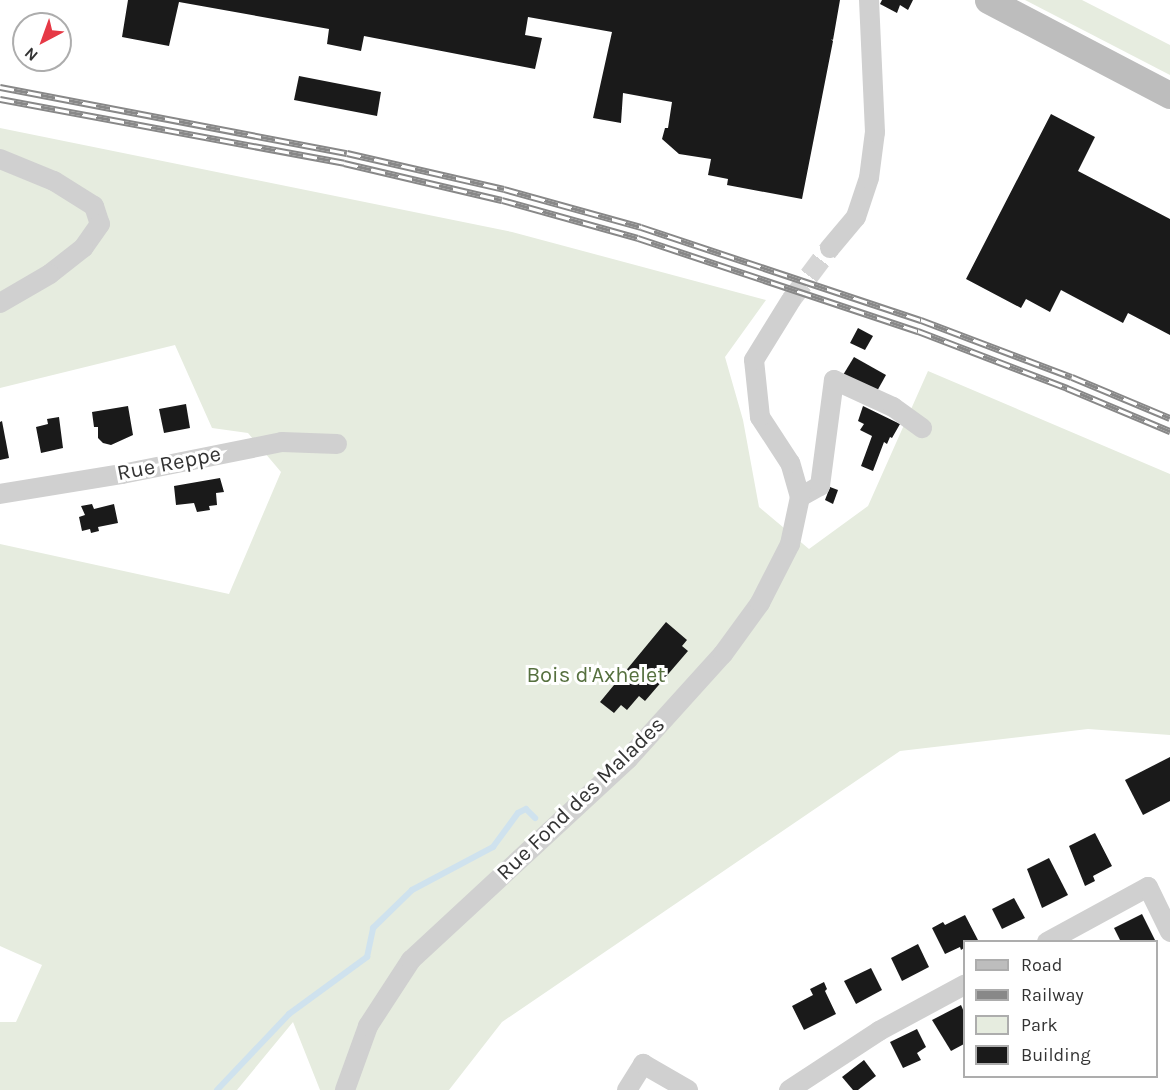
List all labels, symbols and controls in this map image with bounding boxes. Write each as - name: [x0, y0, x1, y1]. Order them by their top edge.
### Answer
- north arrow: [12, 12, 72, 72]
- text: N: [21, 44, 42, 65]
- street label: Rue Reppe: [115, 441, 223, 487]
- park label: Bois d'Axhelet: [526, 663, 666, 689]
- street label: Rue Fond des Malades: [491, 712, 671, 886]
- legend: [963, 940, 1158, 1078]
- text: Road: [1021, 954, 1062, 976]
- text: Railway: [1021, 984, 1084, 1006]
- text: Park: [1021, 1014, 1058, 1036]
- text: Building: [1021, 1044, 1091, 1066]

